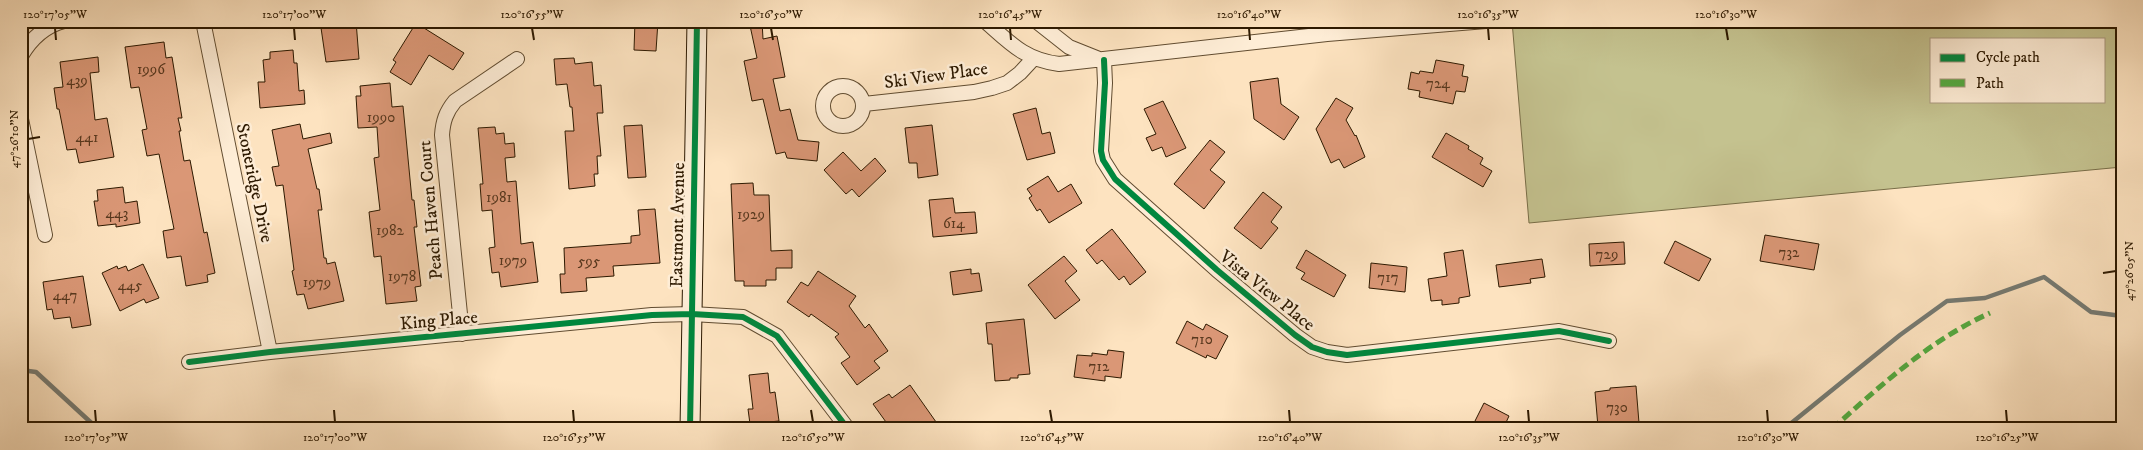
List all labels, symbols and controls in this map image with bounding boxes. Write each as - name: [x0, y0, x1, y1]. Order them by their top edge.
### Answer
- text: 120°17'05"W: [23, 7, 88, 22]
- text: 120°17'00"W: [262, 7, 327, 22]
- text: 120°16'55"W: [500, 7, 565, 22]
- text: 120°16'50"W: [739, 7, 804, 22]
- text: 120°16'45"W: [978, 7, 1043, 22]
- text: 120°16'40"W: [1217, 7, 1282, 22]
- text: 120°16'35"W: [1457, 7, 1520, 22]
- text: 120°16'30"W: [1695, 7, 1758, 22]
- legend: [1930, 38, 2106, 102]
- text: Cycle path: [1976, 48, 2040, 67]
- street label: Ski View Place: [883, 58, 989, 94]
- house number: 1996: [137, 60, 166, 79]
- house number: 439: [66, 71, 88, 90]
- house number: 724: [1426, 74, 1450, 93]
- text: Path: [1976, 74, 2004, 93]
- house number: 1990: [367, 108, 395, 127]
- text: 47°26'10"N: [7, 110, 22, 168]
- street label: Stoneridge Drive: [231, 121, 277, 245]
- house number: 441: [76, 128, 98, 147]
- street label: Peach Haven Court: [414, 139, 448, 280]
- street label: Eastmont Avenue: [666, 162, 690, 288]
- house number: 1981: [486, 188, 512, 207]
- house number: 443: [106, 204, 128, 223]
- house number: 1929: [737, 205, 765, 224]
- house number: 614: [943, 214, 965, 233]
- house number: 1982: [376, 221, 405, 240]
- text: 47°26'05"N: [2122, 241, 2137, 301]
- house number: 732: [1779, 243, 1800, 262]
- street label: Vista View Place: [1214, 245, 1319, 336]
- house number: 729: [1596, 245, 1618, 264]
- house number: 1979: [499, 251, 527, 270]
- house number: 595: [578, 252, 601, 271]
- house number: 1978: [388, 267, 416, 286]
- house number: 717: [1377, 268, 1399, 287]
- house number: 1979: [303, 273, 331, 292]
- house number: 445: [118, 276, 143, 295]
- house number: 447: [53, 286, 77, 305]
- street label: King Place: [399, 307, 479, 335]
- house number: 710: [1191, 330, 1213, 349]
- house number: 712: [1089, 357, 1110, 376]
- house number: 730: [1606, 398, 1628, 417]
- text: 120°17'05"W: [64, 430, 129, 445]
- text: 120°17'00"W: [303, 430, 368, 445]
- text: 120°16'55"W: [542, 430, 607, 445]
- text: 120°16'50"W: [781, 430, 846, 445]
- text: 120°16'45"W: [1020, 430, 1085, 445]
- text: 120°16'40"W: [1258, 430, 1323, 445]
- text: 120°16'35"W: [1498, 430, 1561, 445]
- text: 120°16'30"W: [1737, 430, 1800, 445]
- text: 120°16'25"W: [1976, 430, 2040, 445]

